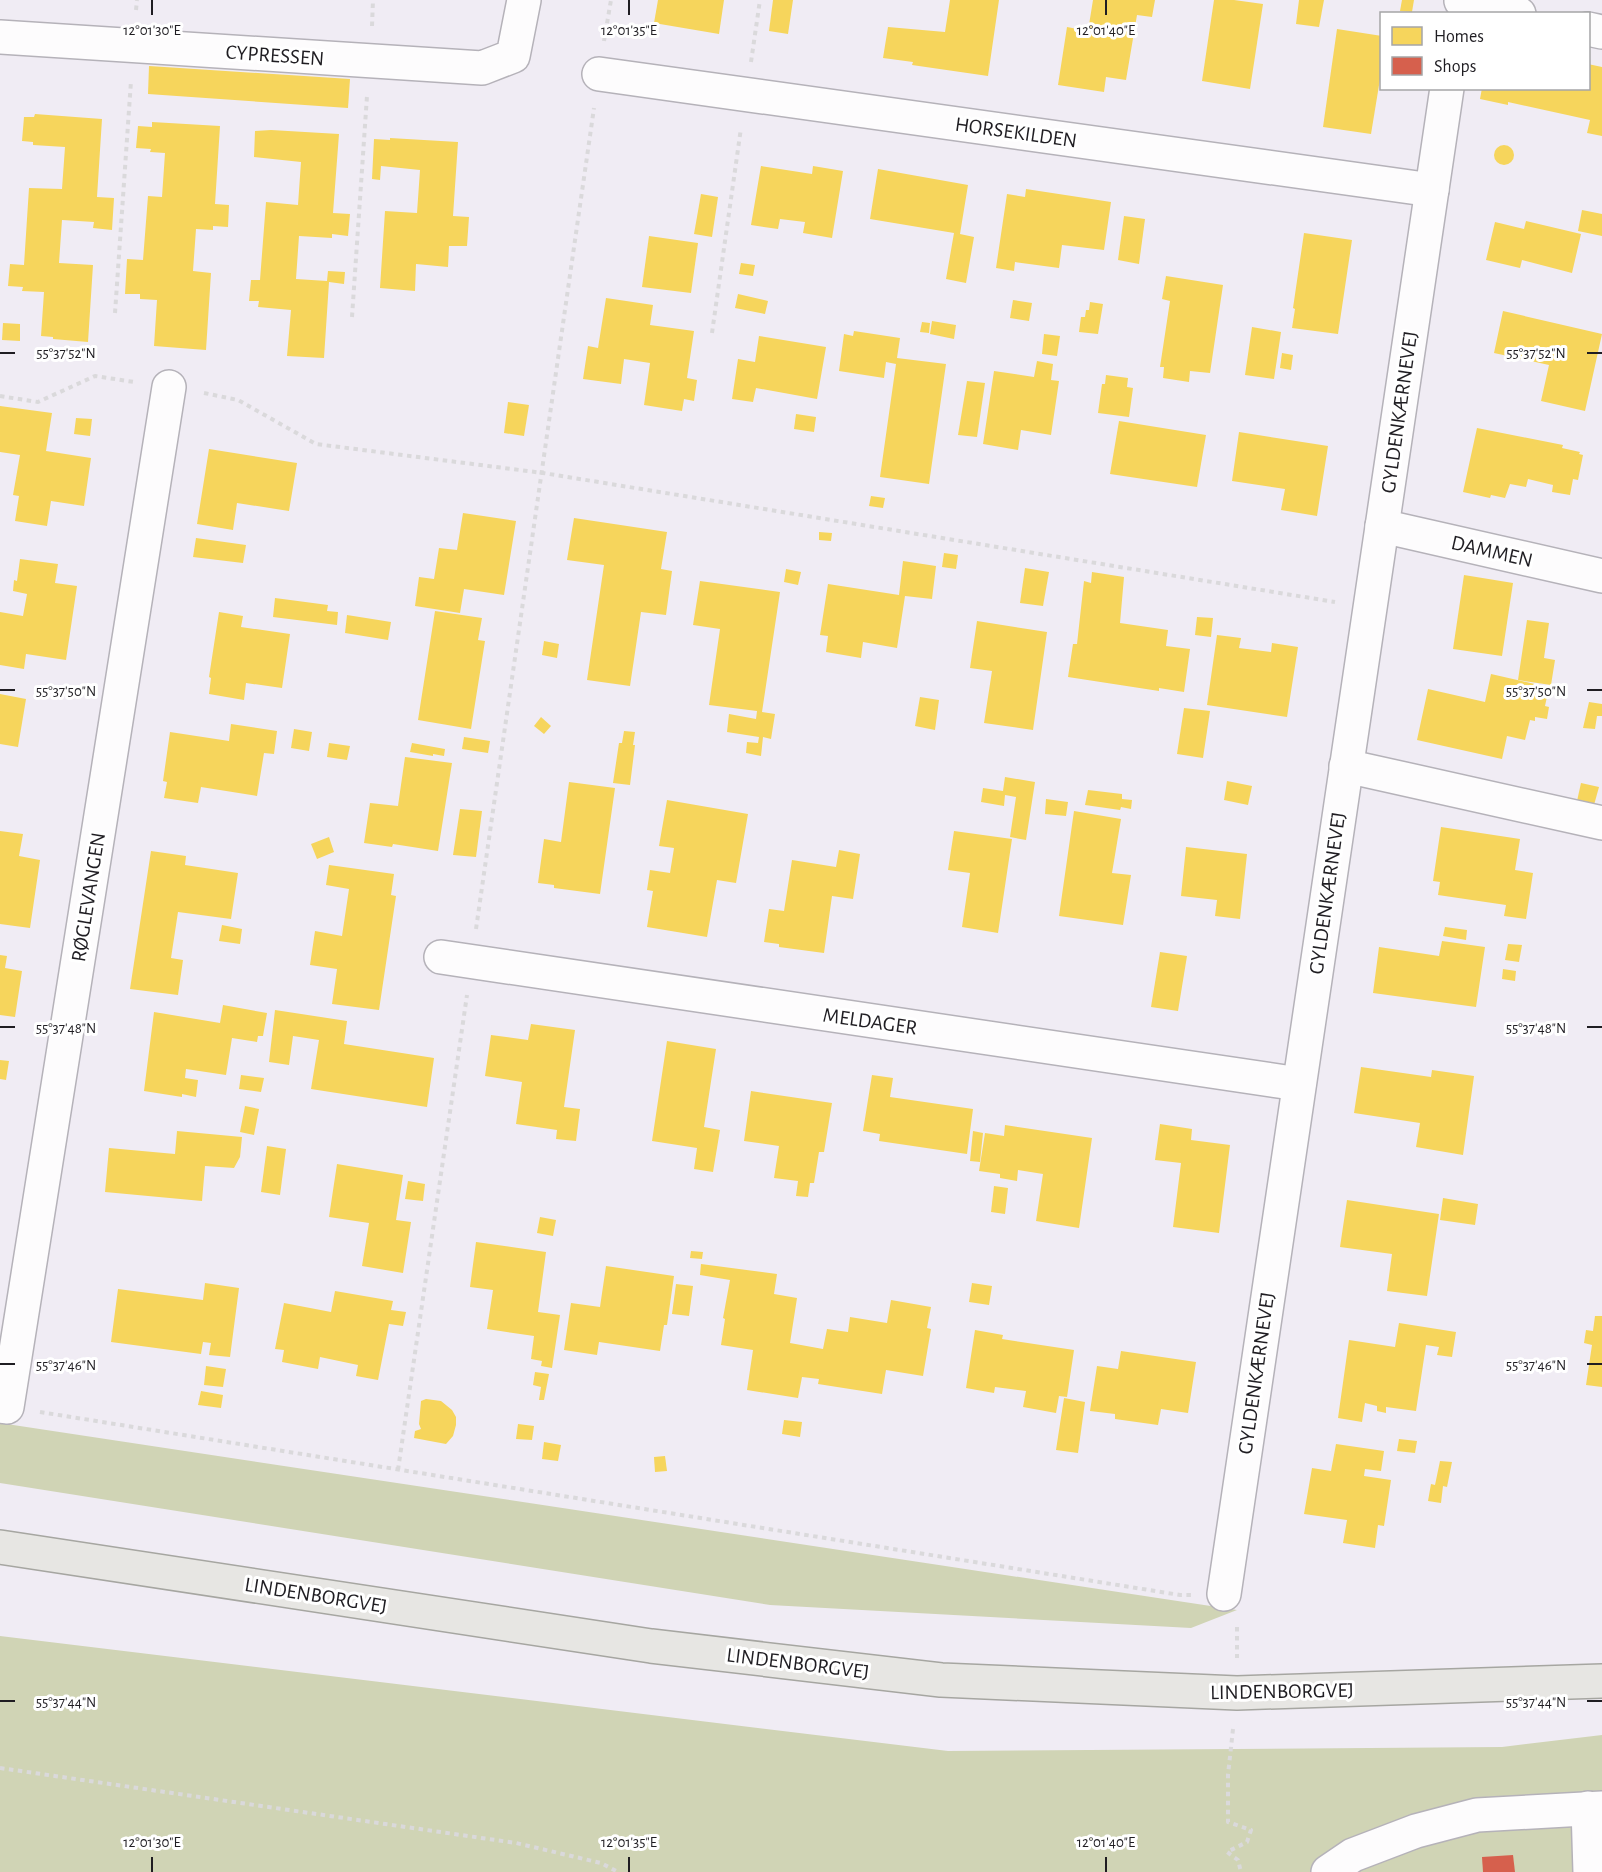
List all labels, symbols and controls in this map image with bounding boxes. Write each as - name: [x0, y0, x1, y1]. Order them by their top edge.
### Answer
- legend: [1380, 12, 1590, 90]
- text: 12°01'30"E: [123, 23, 181, 38]
- text: 12°01'35"E: [601, 23, 657, 38]
- text: 12°01'40"E: [1077, 23, 1135, 38]
- text: Homes: [1434, 28, 1484, 46]
- street label: CYPRESSEN: [225, 42, 325, 69]
- text: Shops: [1434, 58, 1476, 76]
- street label: HORSEKILDEN: [954, 114, 1078, 151]
- street label: GYLDENKÆRNEVEJ: [1378, 330, 1421, 494]
- text: 55°37'52"N: [36, 346, 96, 361]
- text: 55°37'52"N: [1506, 346, 1566, 361]
- street label: DAMMEN: [1449, 532, 1535, 571]
- text: 55°37'50"N: [36, 684, 96, 699]
- text: 55°37'50"N: [1506, 684, 1566, 699]
- street label: GYLDENKÆRNEVEJ: [1306, 811, 1349, 975]
- street label: RØGLEVANGEN: [68, 831, 109, 963]
- street label: MELDAGER: [821, 1004, 918, 1038]
- text: 55°37'48"N: [36, 1021, 96, 1036]
- text: 55°37'48"N: [1506, 1021, 1566, 1036]
- street label: GYLDENKÆRNEVEJ: [1235, 1291, 1278, 1455]
- text: 55°37'46"N: [36, 1358, 96, 1373]
- text: 55°37'46"N: [1506, 1358, 1566, 1373]
- street label: LINDENBORGVEJ: [243, 1574, 389, 1617]
- street label: LINDENBORGVEJ: [725, 1644, 871, 1683]
- street label: LINDENBORGVEJ: [1210, 1680, 1354, 1703]
- text: 55°37'44"N: [36, 1695, 96, 1710]
- text: 55°37'44"N: [1506, 1695, 1566, 1710]
- text: 12°01'30"E: [123, 1835, 181, 1850]
- text: 12°01'35"E: [601, 1835, 657, 1850]
- text: 12°01'40"E: [1077, 1835, 1135, 1850]

